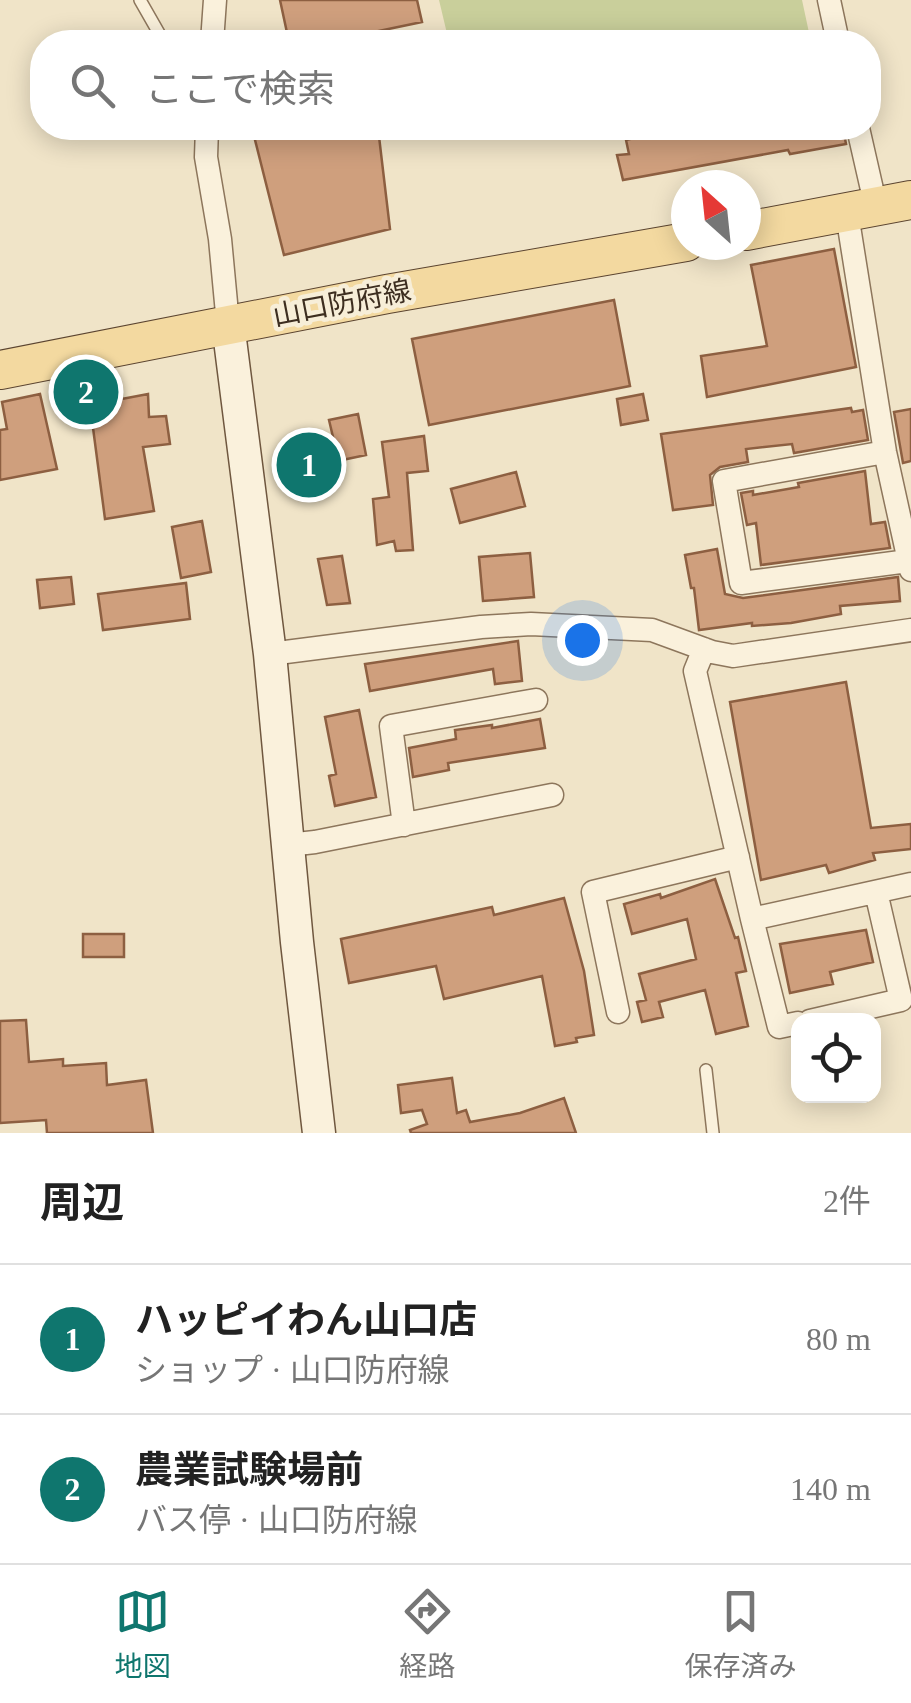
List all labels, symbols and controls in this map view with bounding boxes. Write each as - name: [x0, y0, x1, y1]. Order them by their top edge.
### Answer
- search box: [30, 30, 881, 140]
- icon: search: [65, 58, 120, 113]
- text: ここで検索: [145, 68, 335, 110]
- north arrow: [671, 170, 761, 260]
- street label: 山口防府線: [270, 274, 414, 332]
- pin: 2: [54, 354, 118, 430]
- pin: 1: [276, 428, 342, 502]
- your location: [557, 615, 608, 666]
- map controls: [791, 1013, 881, 1103]
- button: locate: [791, 1013, 881, 1103]
- text: 周辺: [40, 1180, 124, 1226]
- text: 2件: [823, 1183, 871, 1219]
- text: ハッピイわん山口店: [135, 1299, 477, 1341]
- text: 1: [65, 1321, 81, 1357]
- text: 80 m: [806, 1321, 871, 1357]
- text: ショップ · 山口防府線: [135, 1352, 450, 1388]
- text: 農業試験場前: [135, 1449, 363, 1491]
- text: 2: [65, 1471, 81, 1507]
- text: 140 m: [790, 1471, 871, 1507]
- text: バス停 · 山口防府線: [135, 1502, 418, 1538]
- tab: 地図: [114, 1584, 171, 1684]
- tab: 経路: [399, 1584, 456, 1684]
- tab: 保存済み: [684, 1584, 797, 1684]

